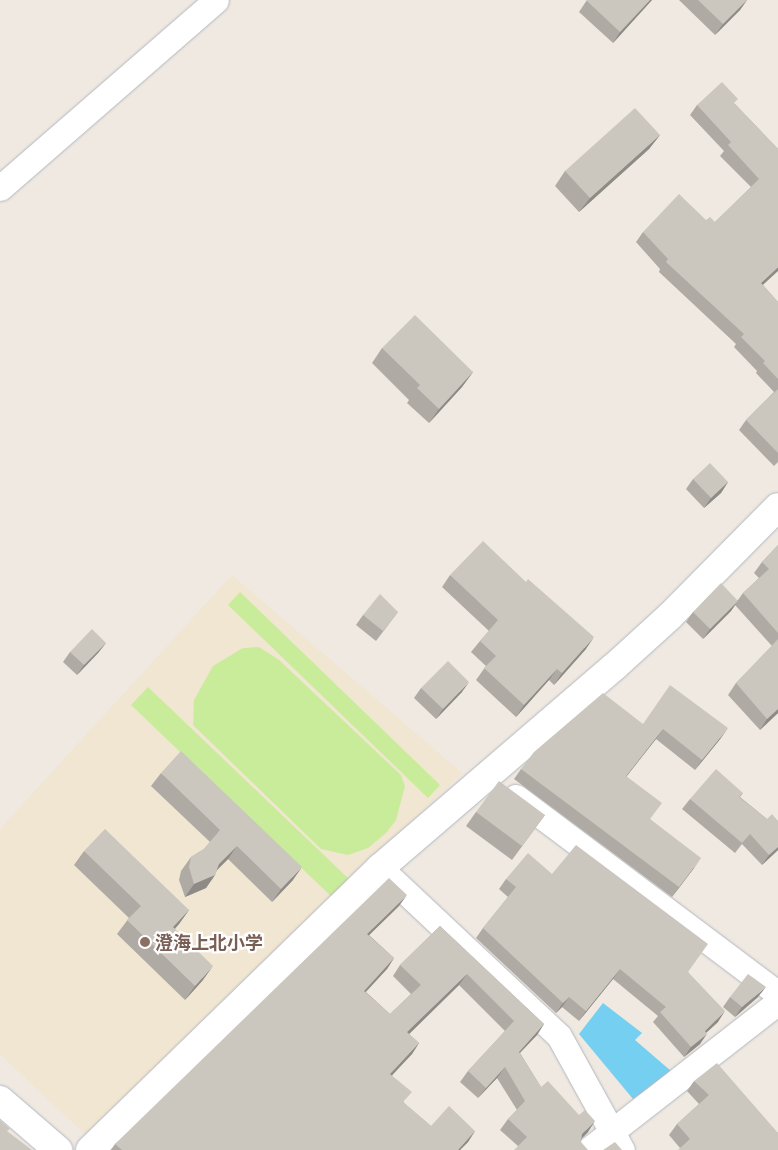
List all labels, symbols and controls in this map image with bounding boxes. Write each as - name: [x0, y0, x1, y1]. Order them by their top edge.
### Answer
- place label: 澄海上北小学: [155, 931, 263, 953]
- marker: 澄海上北小学: [139, 936, 151, 948]

